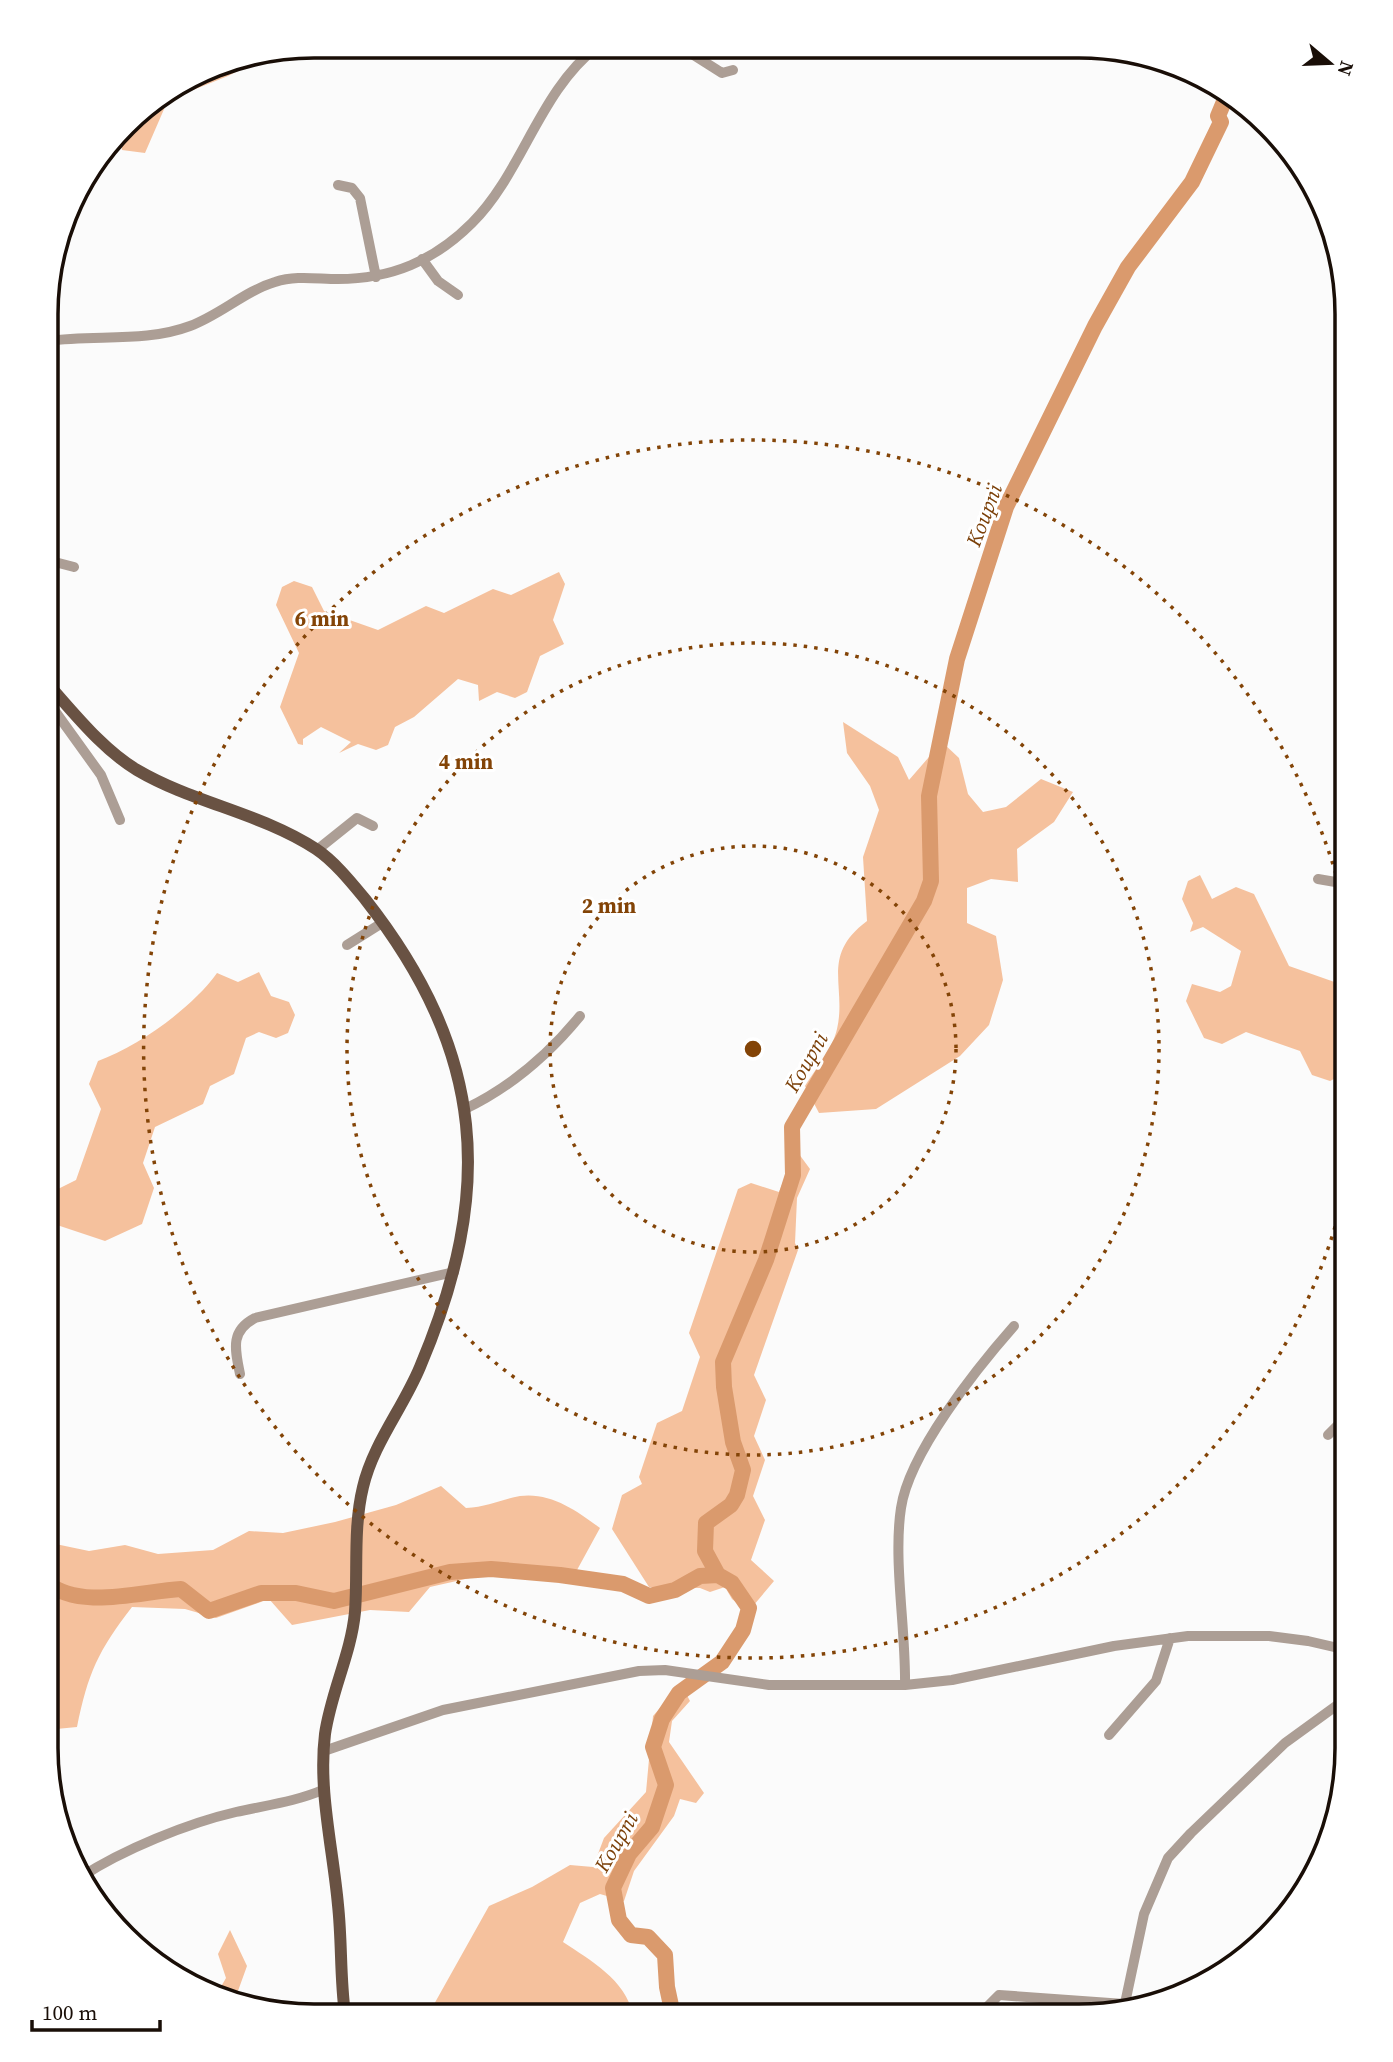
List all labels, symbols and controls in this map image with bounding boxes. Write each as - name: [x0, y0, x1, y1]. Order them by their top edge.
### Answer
- north arrow: [1295, 28, 1365, 98]
- text: N: [1331, 58, 1361, 79]
- water label: Koupni: [958, 479, 1009, 551]
- text: 6 min: [295, 604, 349, 633]
- text: 4 min: [439, 747, 493, 776]
- text: 2 min: [582, 891, 636, 920]
- water label: Koupni: [777, 1026, 835, 1098]
- centre of rings: [741, 1037, 765, 1061]
- water label: Koupni: [587, 1806, 645, 1878]
- scale bar: [32, 1988, 159, 2032]
- text: 100 m: [42, 1998, 97, 2027]

